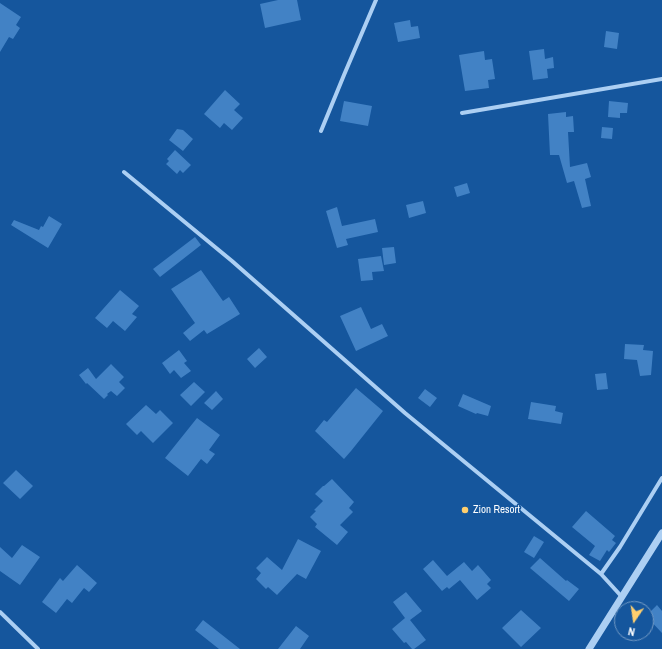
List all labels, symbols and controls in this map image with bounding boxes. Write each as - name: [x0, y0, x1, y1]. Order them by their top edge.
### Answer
- place label: Zion Resort: [473, 503, 520, 517]
- marker: Zion Resort: [460, 505, 470, 515]
- north arrow: [614, 601, 654, 641]
- text: N: [627, 624, 636, 639]

